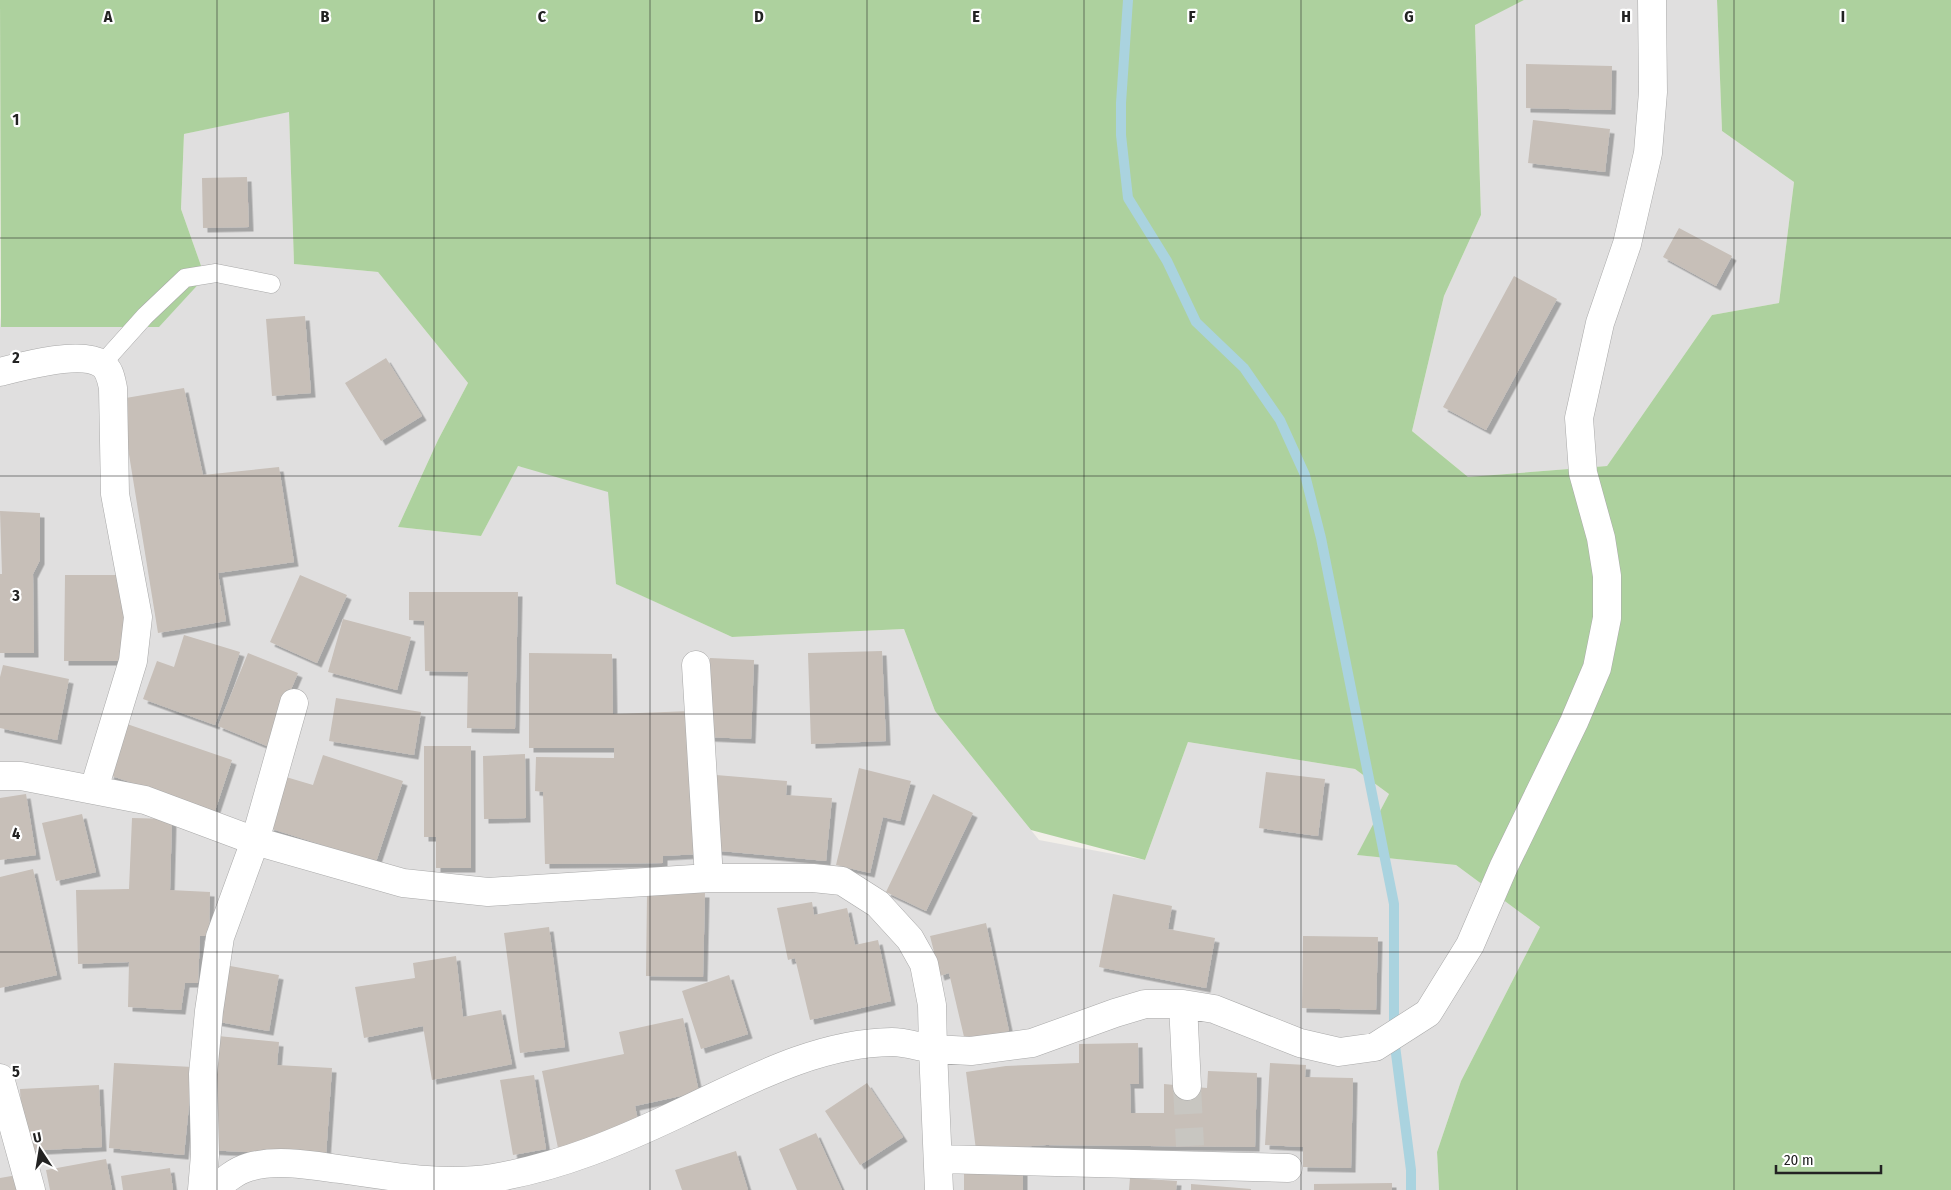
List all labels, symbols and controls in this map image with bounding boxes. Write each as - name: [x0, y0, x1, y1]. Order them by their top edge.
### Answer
- text: A: [103, 7, 113, 26]
- text: B: [321, 7, 330, 26]
- text: C: [538, 7, 547, 26]
- text: D: [754, 7, 764, 26]
- text: E: [972, 7, 980, 26]
- text: F: [1188, 7, 1196, 26]
- text: G: [1404, 7, 1414, 26]
- text: H: [1621, 7, 1631, 26]
- text: I: [1841, 7, 1845, 26]
- text: 1: [13, 110, 19, 129]
- text: 2: [11, 348, 20, 367]
- text: 3: [11, 586, 20, 605]
- text: 4: [12, 824, 20, 843]
- text: 5: [12, 1062, 20, 1081]
- north arrow: [15, 1125, 65, 1175]
- text: U: [32, 1129, 43, 1147]
- scale bar: [1776, 1142, 1881, 1174]
- text: 20 m: [1784, 1151, 1814, 1169]

